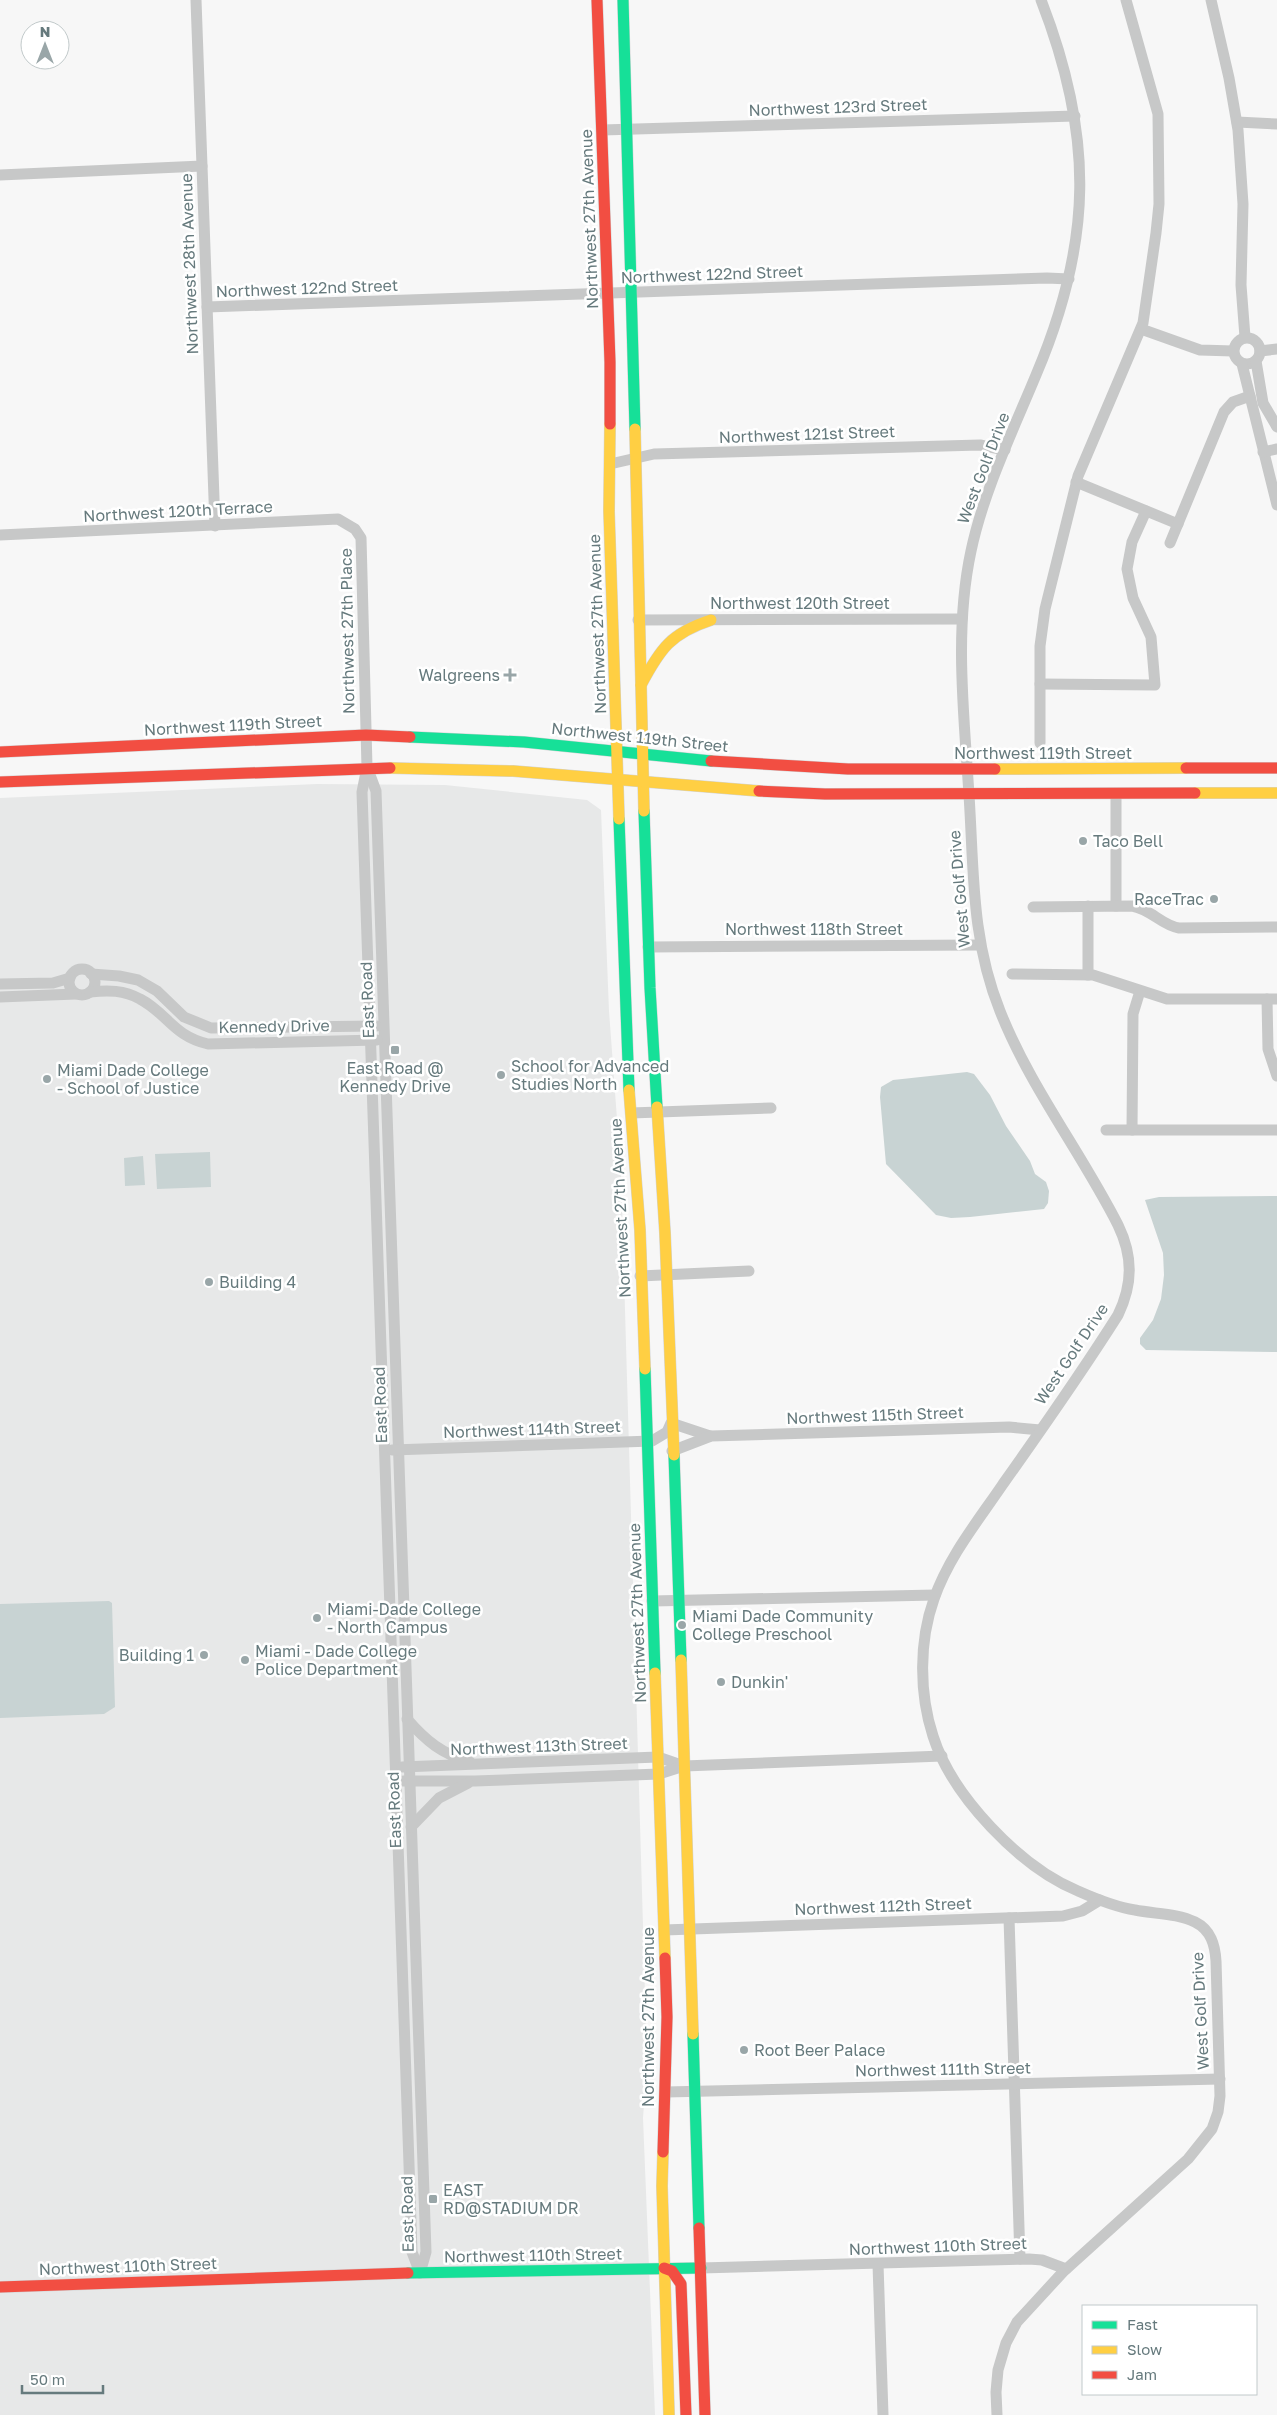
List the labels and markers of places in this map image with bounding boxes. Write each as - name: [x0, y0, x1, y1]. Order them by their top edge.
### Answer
- place label: Walgreens: [418, 665, 500, 685]
- marker: Walgreens: [504, 669, 516, 681]
- place label: Taco Bell: [1093, 831, 1163, 851]
- marker: Taco Bell: [1077, 835, 1089, 847]
- place label: RaceTrac: [1134, 889, 1204, 909]
- marker: RaceTrac: [1208, 893, 1220, 905]
- marker: East Road @ Kennedy Drive: [389, 1044, 401, 1056]
- place label: School for Advanced Studies North: [511, 1056, 669, 1094]
- place label: East Road @ Kennedy Drive: [339, 1058, 451, 1096]
- place label: Miami Dade College - School of Justice: [57, 1060, 209, 1098]
- marker: School for Advanced Studies North: [495, 1069, 507, 1081]
- marker: Miami Dade College - School of Justice: [41, 1073, 53, 1085]
- place label: Building 4: [219, 1272, 296, 1292]
- marker: Building 4: [203, 1276, 215, 1288]
- place label: Miami-Dade College - North Campus: [327, 1599, 481, 1637]
- place label: Miami Dade Community College Preschool: [692, 1606, 873, 1644]
- marker: Miami-Dade College - North Campus: [311, 1612, 323, 1624]
- marker: Miami Dade Community College Preschool: [676, 1619, 688, 1631]
- place label: Miami - Dade College Police Department: [255, 1641, 417, 1679]
- place label: Building 1: [119, 1645, 194, 1665]
- marker: Building 1: [198, 1649, 210, 1661]
- marker: Miami - Dade College Police Department: [239, 1654, 251, 1666]
- place label: Dunkin': [731, 1672, 788, 1692]
- marker: Dunkin': [715, 1676, 727, 1688]
- place label: Root Beer Palace: [754, 2040, 885, 2060]
- marker: Root Beer Palace: [738, 2044, 750, 2056]
- place label: EAST RD@STADIUM DR: [443, 2180, 579, 2218]
- marker: EAST RD@STADIUM DR: [427, 2193, 439, 2205]

